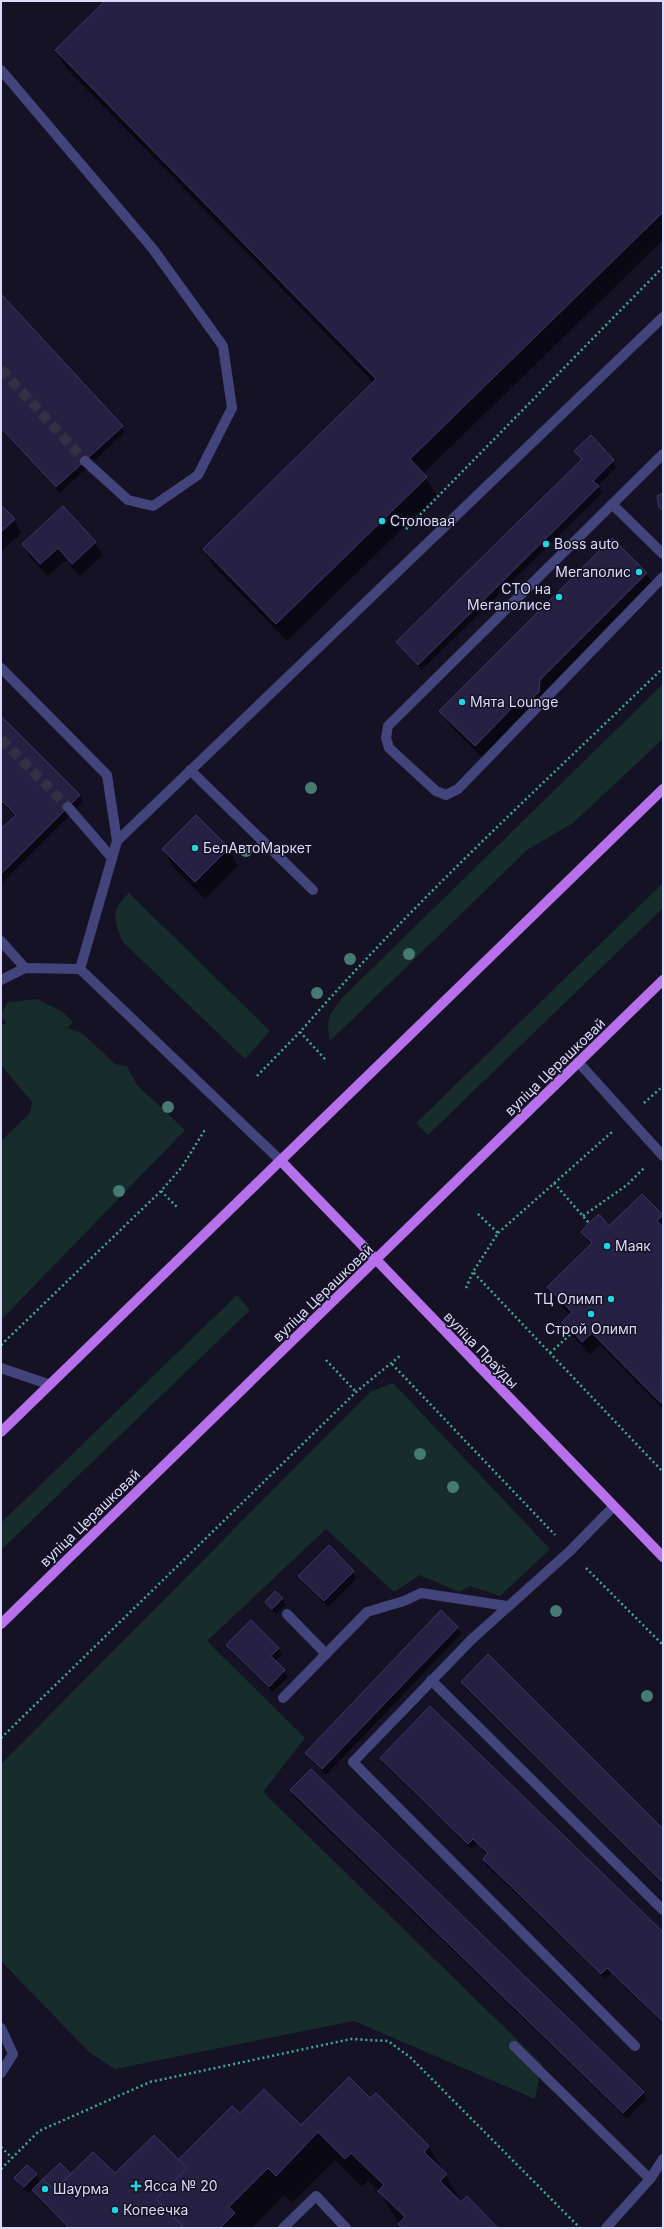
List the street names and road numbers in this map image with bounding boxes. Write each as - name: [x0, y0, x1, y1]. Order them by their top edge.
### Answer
- street label: вуліца Церашковай: [501, 1014, 608, 1119]
- street label: вуліца Церашковай: [269, 1240, 376, 1345]
- street label: вуліца Праўды: [441, 1308, 522, 1391]
- street label: вуліца Церашковай: [36, 1465, 143, 1570]

